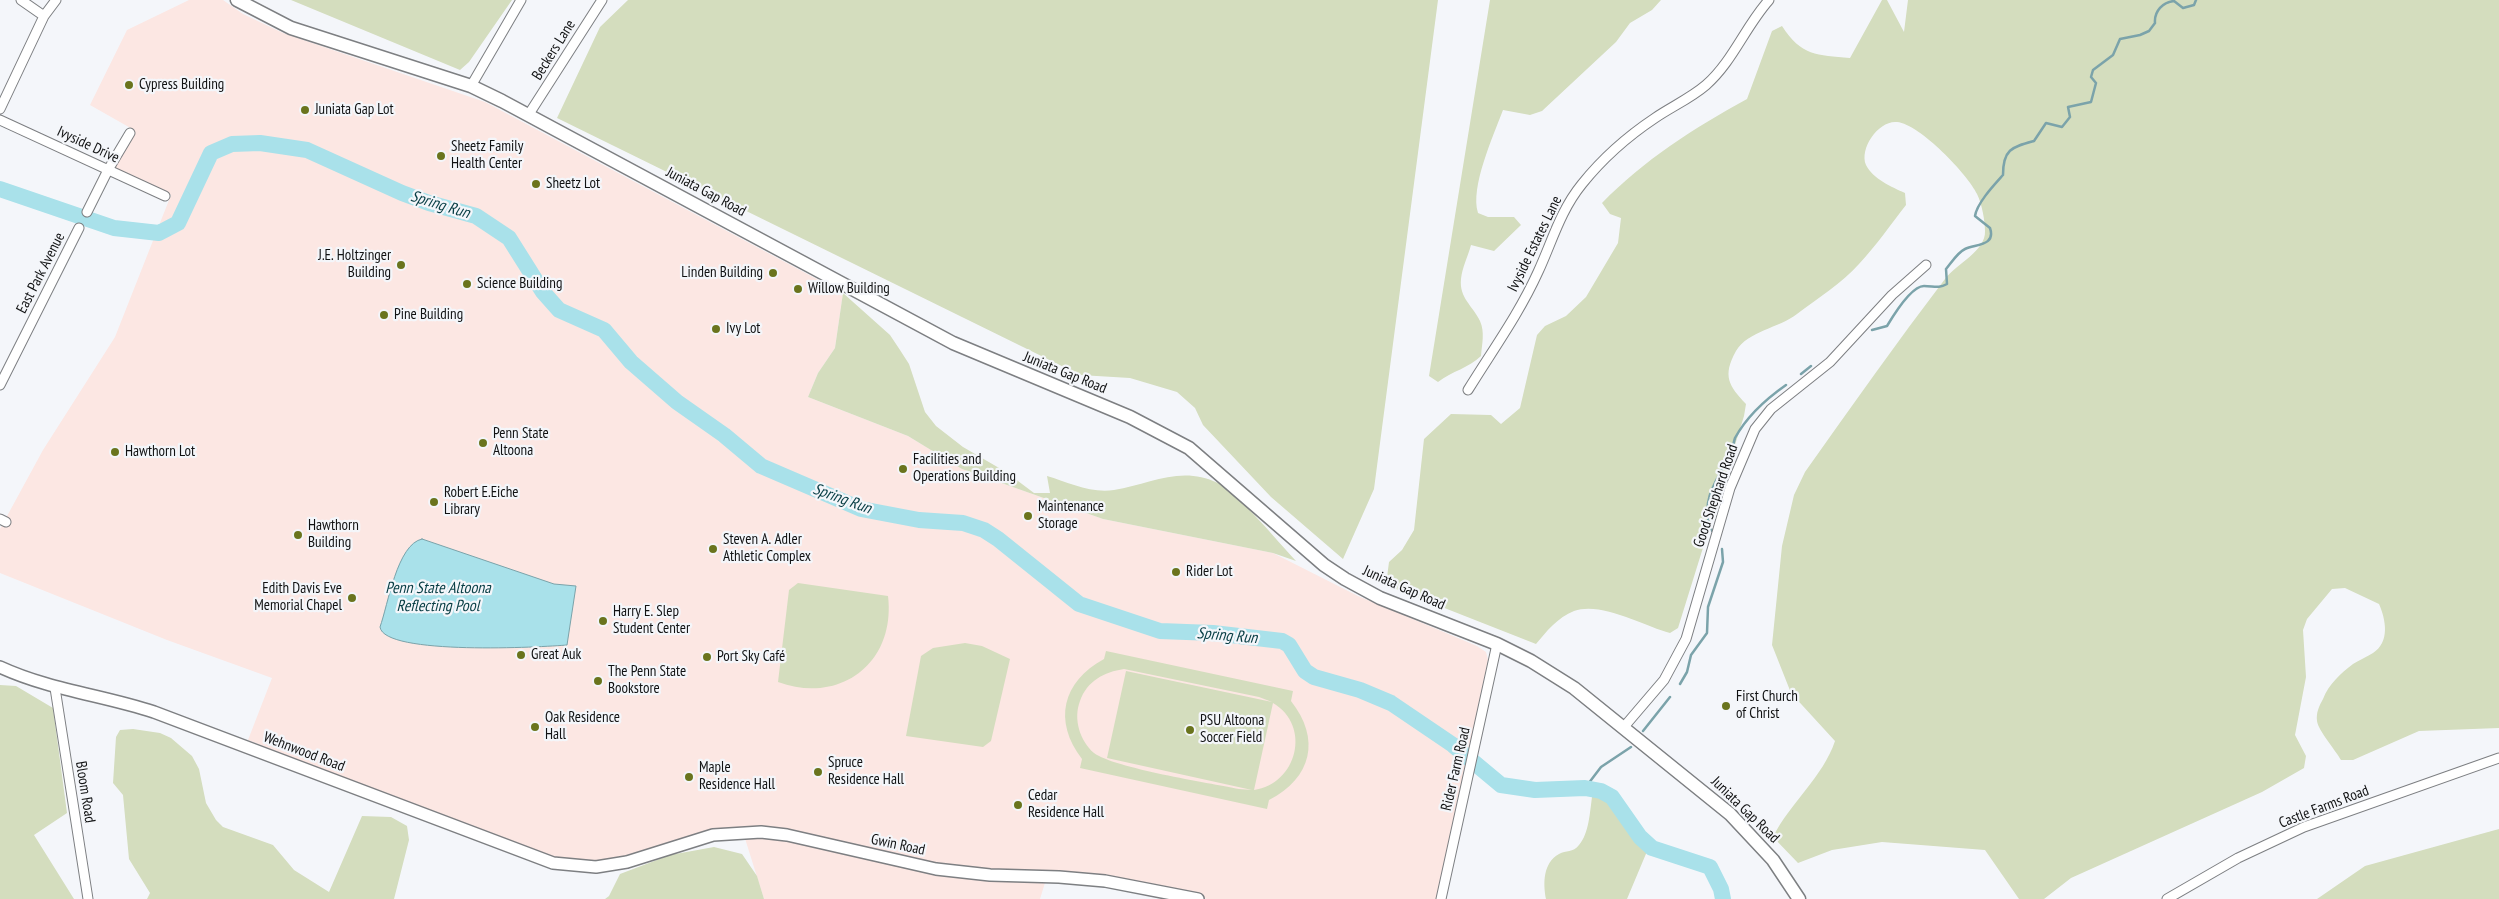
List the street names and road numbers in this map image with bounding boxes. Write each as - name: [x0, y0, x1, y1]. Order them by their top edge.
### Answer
- street label: Beckers Lane: [528, 17, 580, 83]
- street label: Ivyside Drive: [54, 123, 122, 167]
- street label: Juniata Gap Road: [663, 163, 749, 221]
- street label: Ivyside Estates Lane: [1504, 193, 1566, 295]
- street label: East Park Avenue: [13, 230, 69, 316]
- street label: Juniata Gap Road: [1021, 348, 1109, 398]
- street label: Good Shephard Road: [1690, 442, 1742, 550]
- street label: Juniata Gap Road: [1360, 562, 1448, 614]
- street label: Rider Farm Road: [1438, 725, 1474, 813]
- street label: Wehnwood Road: [261, 728, 347, 776]
- street label: Bloom Road: [71, 760, 99, 824]
- street label: Juniata Gap Road: [1707, 773, 1783, 847]
- street label: Castle Farms Road: [2277, 782, 2371, 832]
- street label: Gwin Road: [869, 830, 927, 860]

